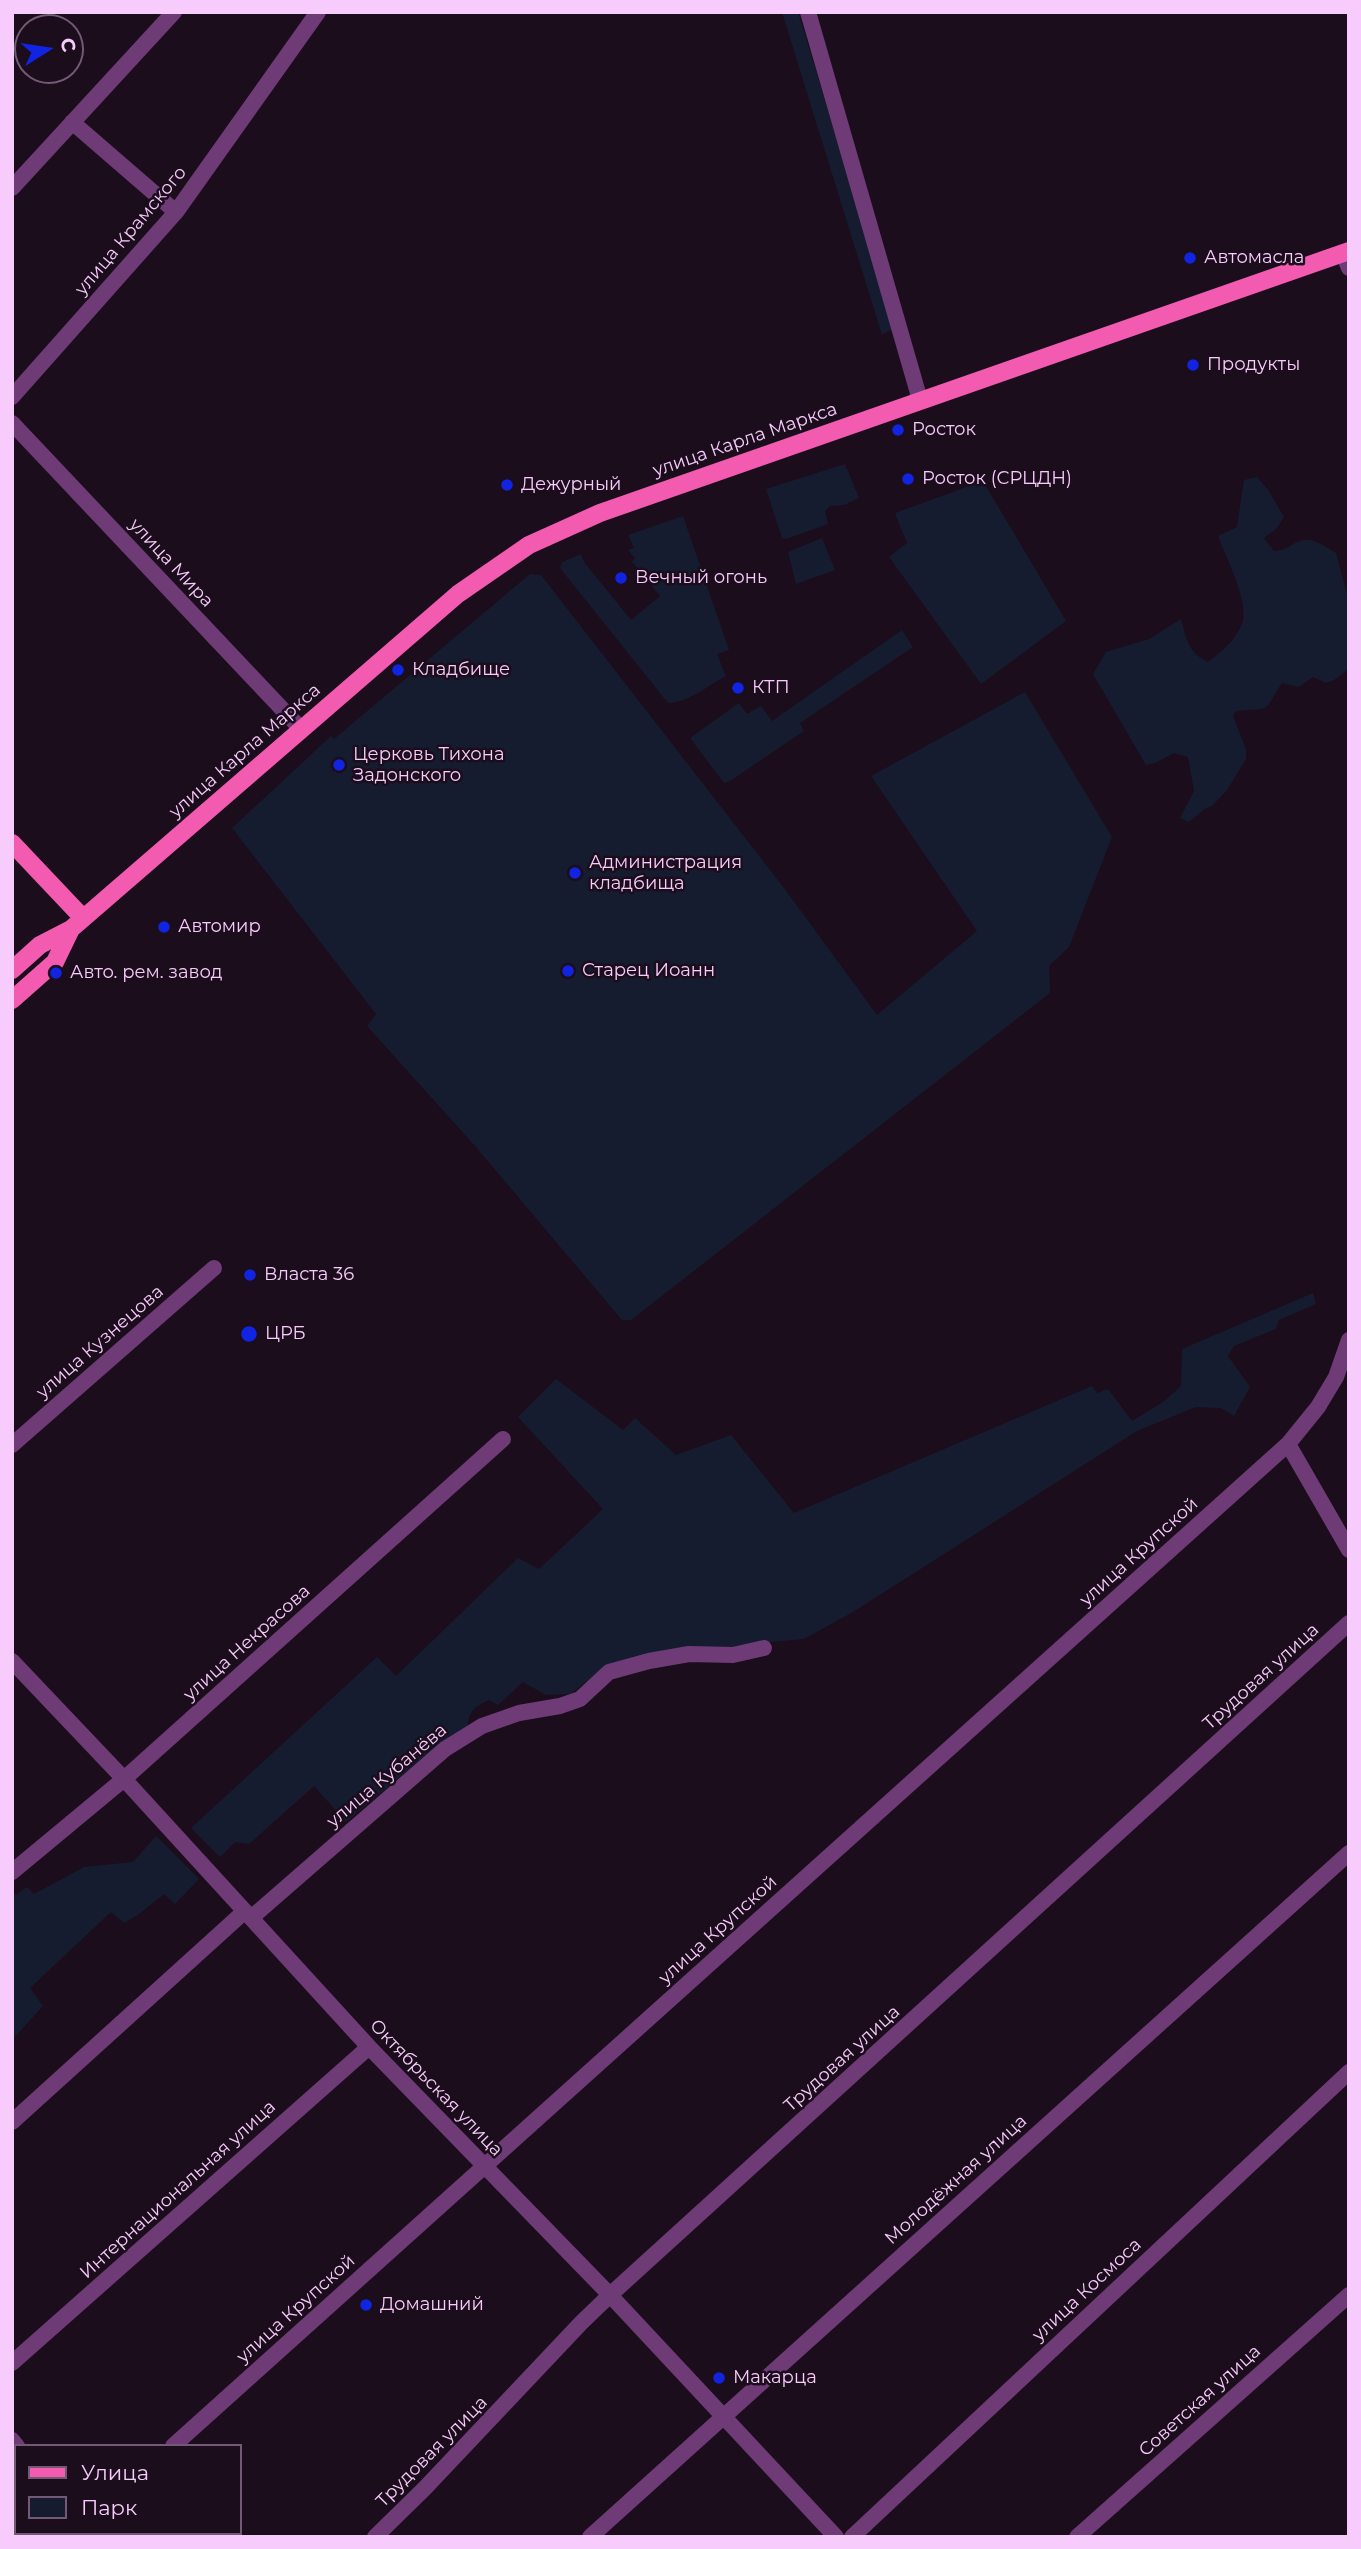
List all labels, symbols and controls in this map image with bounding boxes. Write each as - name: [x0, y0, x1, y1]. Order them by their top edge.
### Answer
- north arrow: [14, 14, 84, 84]
- text: С: [55, 36, 81, 54]
- street label: улица Крамского: [71, 162, 191, 300]
- place label: Автомасла: [1204, 247, 1304, 269]
- marker: Автомасла: [1182, 250, 1198, 266]
- place label: Продукты: [1207, 354, 1300, 376]
- marker: Продукты: [1185, 357, 1201, 373]
- street label: улица Карла Маркса: [650, 398, 840, 482]
- place label: Росток: [912, 419, 976, 441]
- marker: Росток: [890, 422, 906, 438]
- place label: Росток (СРЦДН): [922, 468, 1072, 490]
- marker: Росток (СРЦДН): [900, 471, 916, 487]
- place label: Дежурный: [521, 474, 621, 496]
- marker: Дежурный: [499, 477, 515, 493]
- street label: улица Мира: [124, 514, 218, 612]
- place label: Вечный огонь: [635, 567, 767, 589]
- marker: Вечный огонь: [613, 570, 629, 586]
- place label: Кладбище: [412, 659, 510, 681]
- marker: Кладбище: [390, 662, 406, 678]
- place label: КТП: [752, 677, 790, 699]
- street label: улица Карла Маркса: [165, 679, 325, 823]
- marker: КТП: [730, 680, 746, 696]
- place label: Церковь Тихона Задонского: [353, 744, 504, 786]
- marker: Церковь Тихона Задонского: [331, 757, 347, 773]
- place label: Администрация кладбища: [589, 852, 742, 894]
- marker: Администрация кладбища: [567, 865, 583, 881]
- place label: Автомир: [178, 916, 261, 938]
- marker: Автомир: [156, 919, 172, 935]
- place label: Старец Иоанн: [582, 960, 715, 982]
- place label: Авто. рем. завод: [70, 962, 223, 984]
- marker: Старец Иоанн: [560, 963, 576, 979]
- marker: Авто. рем. завод: [48, 965, 64, 981]
- place label: Власта 36: [264, 1264, 354, 1286]
- marker: Власта 36: [242, 1267, 258, 1283]
- street label: улица Кузнецова: [32, 1281, 168, 1403]
- place label: ЦРБ: [265, 1323, 306, 1345]
- marker: ЦРБ: [239, 1324, 259, 1344]
- street label: улица Крупской: [1075, 1493, 1203, 1611]
- street label: улица Некрасова: [179, 1580, 315, 1706]
- street label: Трудовая улица: [1199, 1619, 1323, 1735]
- street label: улица Кубанёва: [323, 1720, 451, 1832]
- street label: улица Крупской: [654, 1871, 782, 1989]
- street label: Трудовая улица: [780, 2001, 904, 2117]
- street label: Октябрьская улица: [365, 2015, 507, 2161]
- street label: Интернациональная улица: [76, 2096, 280, 2284]
- street label: Молодёжная улица: [881, 2111, 1031, 2249]
- street label: улица Космоса: [1028, 2234, 1146, 2346]
- street label: улица Крупской: [232, 2250, 360, 2368]
- place label: Домашний: [380, 2294, 484, 2316]
- marker: Домашний: [358, 2297, 374, 2313]
- street label: Советская улица: [1135, 2341, 1265, 2461]
- place label: Макарца: [733, 2367, 817, 2389]
- marker: Макарца: [711, 2370, 727, 2386]
- street label: Трудовая улица: [372, 2392, 492, 2512]
- legend: [14, 2444, 242, 2535]
- text: Улица: [81, 2460, 149, 2485]
- text: Парк: [81, 2495, 137, 2520]

